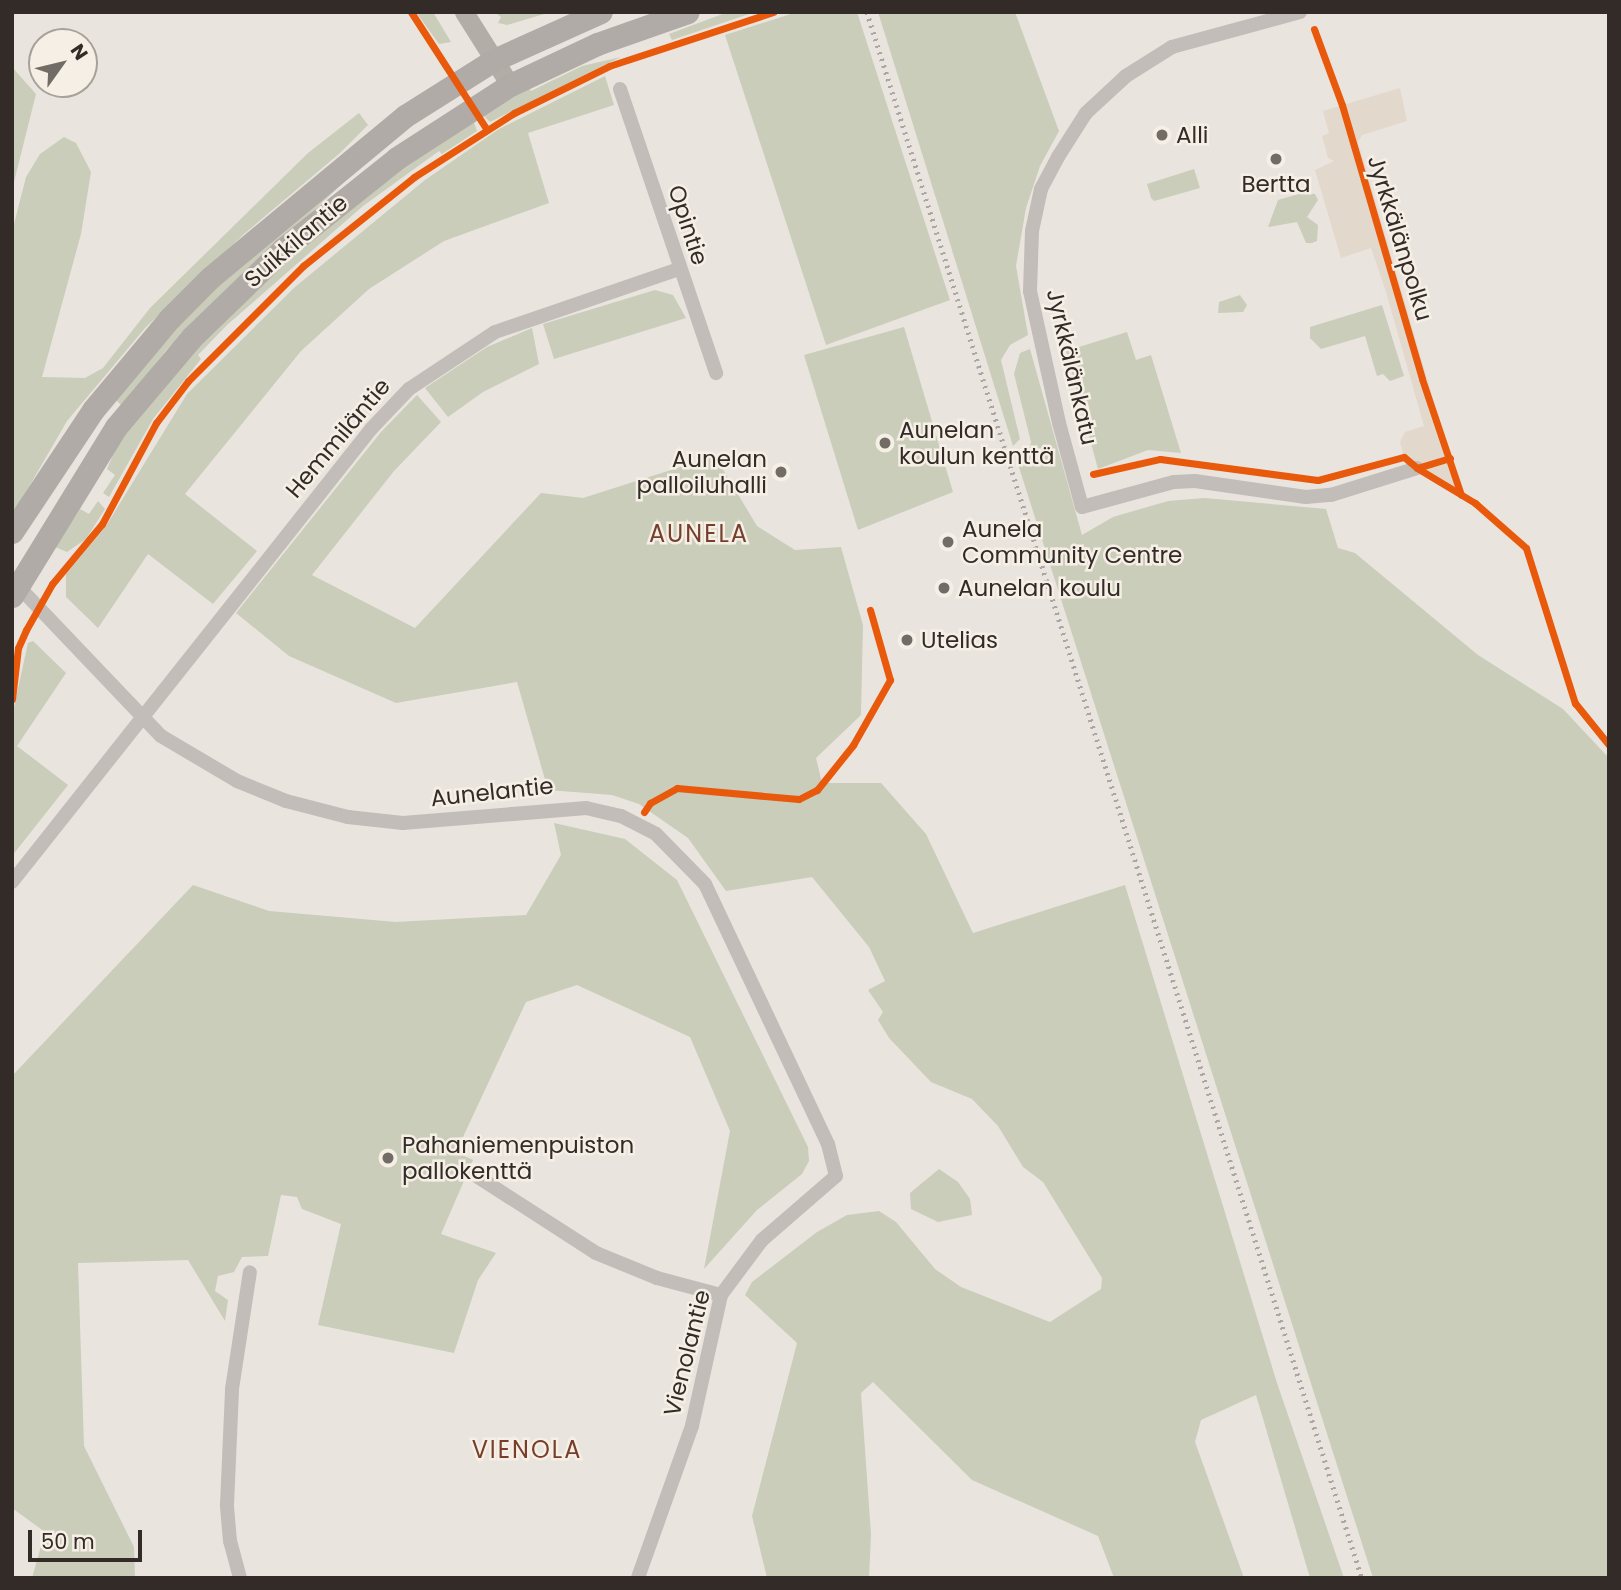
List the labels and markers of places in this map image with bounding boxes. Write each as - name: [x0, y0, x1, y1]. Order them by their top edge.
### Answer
- place label: Alli: [1176, 121, 1208, 149]
- marker: Alli: [1154, 127, 1170, 143]
- marker: Bertta: [1268, 151, 1284, 167]
- place label: Bertta: [1241, 170, 1311, 198]
- place label: Aunelan koulun kenttä: [899, 416, 1055, 470]
- marker: Aunelan koulun kenttä: [877, 435, 893, 451]
- place label: Aunelan palloiluhalli: [637, 445, 767, 499]
- marker: Aunelan palloiluhalli: [773, 464, 789, 480]
- place label: Aunela Community Centre: [962, 515, 1182, 569]
- marker: Aunela Community Centre: [940, 534, 956, 550]
- place label: Aunelan koulu: [958, 574, 1121, 602]
- marker: Aunelan koulu: [936, 580, 952, 596]
- place label: Utelias: [921, 626, 998, 654]
- marker: Utelias: [899, 632, 915, 648]
- place label: Pahaniemenpuiston pallokenttä: [402, 1131, 634, 1185]
- marker: Pahaniemenpuiston pallokenttä: [380, 1150, 396, 1166]

